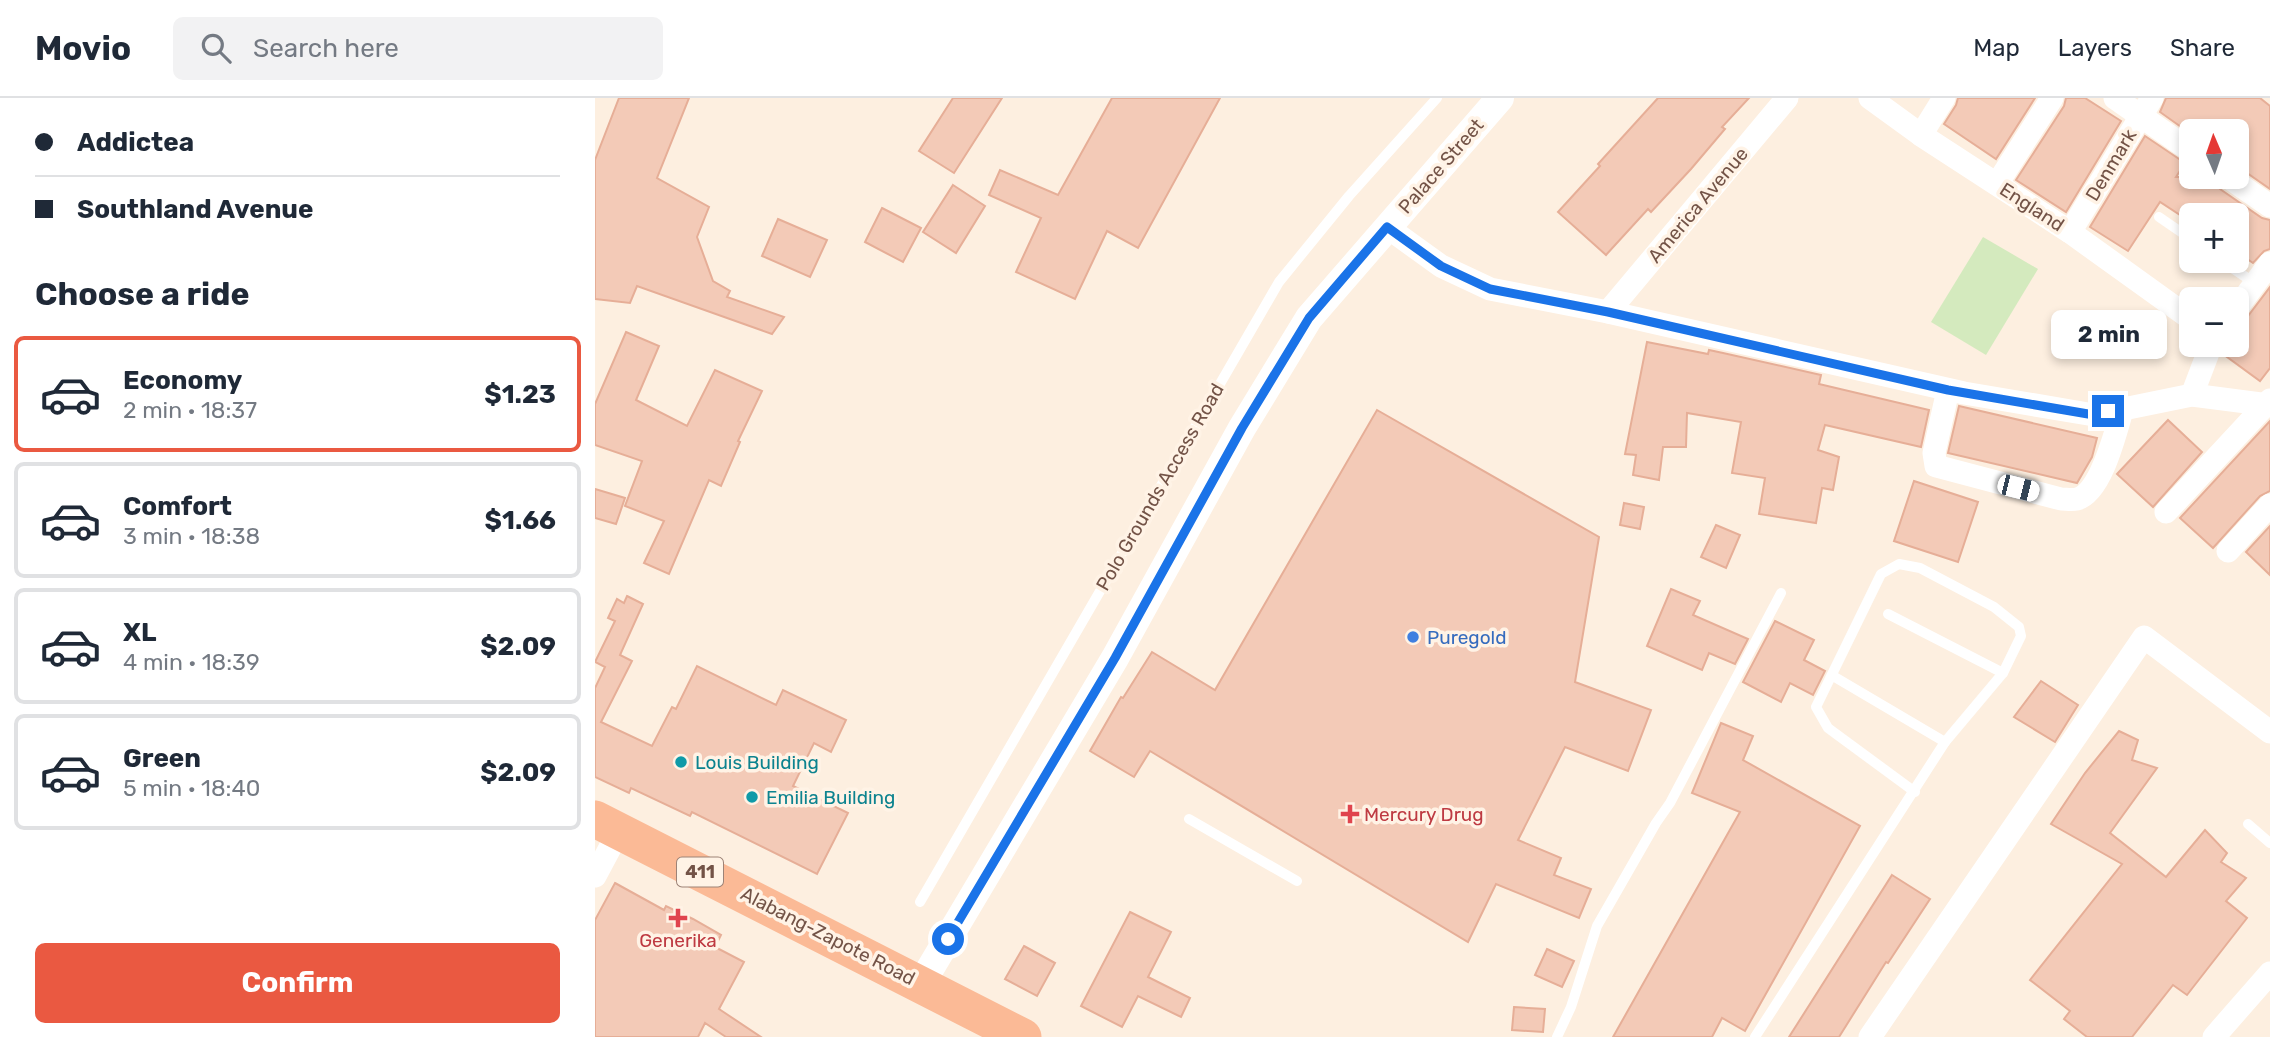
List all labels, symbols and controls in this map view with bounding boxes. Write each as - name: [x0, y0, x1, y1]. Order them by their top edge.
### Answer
- search box: [173, 17, 663, 80]
- text: Movio: [35, 29, 131, 68]
- icon: search: [197, 29, 235, 67]
- text: Search here: [253, 33, 399, 64]
- text: Map: [1973, 34, 2020, 62]
- text: Layers: [2058, 34, 2132, 62]
- text: Share: [2170, 34, 2235, 62]
- street label: Palace Street: [1394, 113, 1489, 218]
- north arrow: [2179, 119, 2249, 189]
- map controls: [2179, 119, 2249, 357]
- street label: Denmark: [2081, 125, 2141, 205]
- text: Addictea: [77, 127, 194, 158]
- street label: America Avenue: [1643, 143, 1753, 267]
- street label: England: [1995, 178, 2069, 236]
- text: Southland Avenue: [77, 194, 313, 225]
- button: +: [2179, 203, 2249, 273]
- text: Choose a ride: [35, 275, 249, 313]
- button: −: [2179, 287, 2249, 357]
- callout: 2 min: [2050, 310, 2166, 358]
- text: 2 min: [2078, 320, 2140, 348]
- icon: car: [39, 363, 102, 426]
- text: Economy: [123, 365, 242, 396]
- text: $1.23: [484, 379, 556, 410]
- street label: Polo Grounds Access Road: [1091, 379, 1229, 595]
- route end: [2092, 395, 2124, 427]
- text: 2 min · 18:37: [123, 396, 257, 424]
- car: [1996, 473, 2041, 503]
- icon: car: [39, 489, 102, 552]
- text: Comfort: [123, 491, 232, 522]
- text: $1.66: [485, 505, 556, 536]
- text: 3 min · 18:38: [123, 522, 260, 550]
- icon: car: [39, 615, 102, 678]
- text: XL: [123, 617, 156, 648]
- place label: Puregold: [1427, 626, 1506, 649]
- marker: Puregold: [1405, 629, 1421, 645]
- text: $2.09: [480, 631, 556, 662]
- text: 4 min · 18:39: [123, 648, 260, 676]
- icon: car: [39, 741, 102, 804]
- text: Green: [123, 743, 201, 774]
- place label: Louis Building: [695, 751, 819, 774]
- marker: Louis Building: [673, 754, 689, 770]
- text: $2.09: [480, 757, 556, 788]
- text: 5 min · 18:40: [123, 774, 260, 802]
- place label: Emilia Building: [766, 786, 895, 809]
- marker: Emilia Building: [744, 789, 760, 805]
- place label: Mercury Drug: [1364, 803, 1484, 826]
- marker: Mercury Drug: [1342, 806, 1358, 822]
- road number: 411: [677, 858, 723, 886]
- street label: Alabang-Zapote Road: [737, 882, 919, 990]
- marker: Generika: [670, 910, 686, 926]
- route start: [932, 923, 964, 955]
- place label: Generika: [639, 929, 717, 952]
- button: Confirm: [35, 943, 560, 1023]

